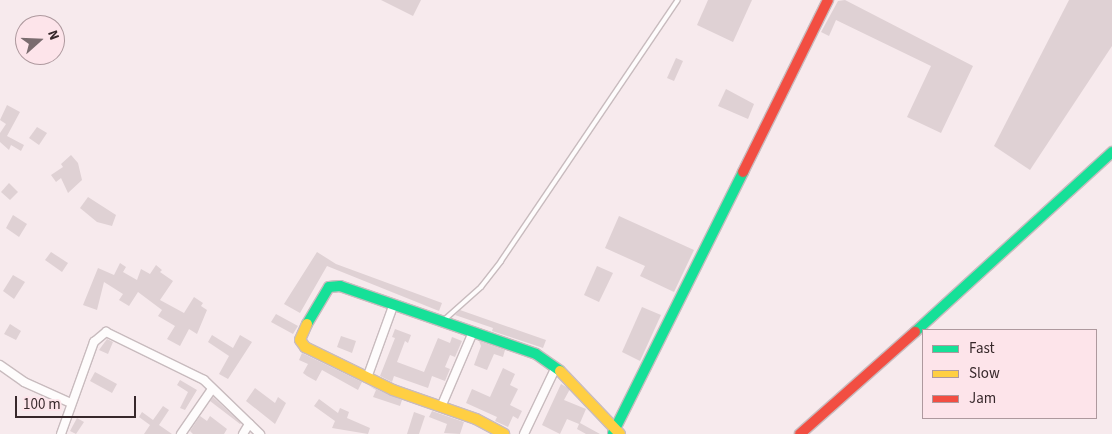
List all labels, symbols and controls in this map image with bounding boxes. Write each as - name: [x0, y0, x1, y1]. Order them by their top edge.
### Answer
- north arrow: [15, 15, 65, 65]
- text: N: [42, 27, 64, 43]
- legend: [922, 329, 1097, 419]
- text: Fast: [969, 338, 995, 359]
- text: Slow: [969, 363, 1000, 384]
- scale bar: [18, 386, 139, 418]
- text: Jam: [969, 388, 996, 409]
- text: 100 m: [23, 394, 61, 415]

